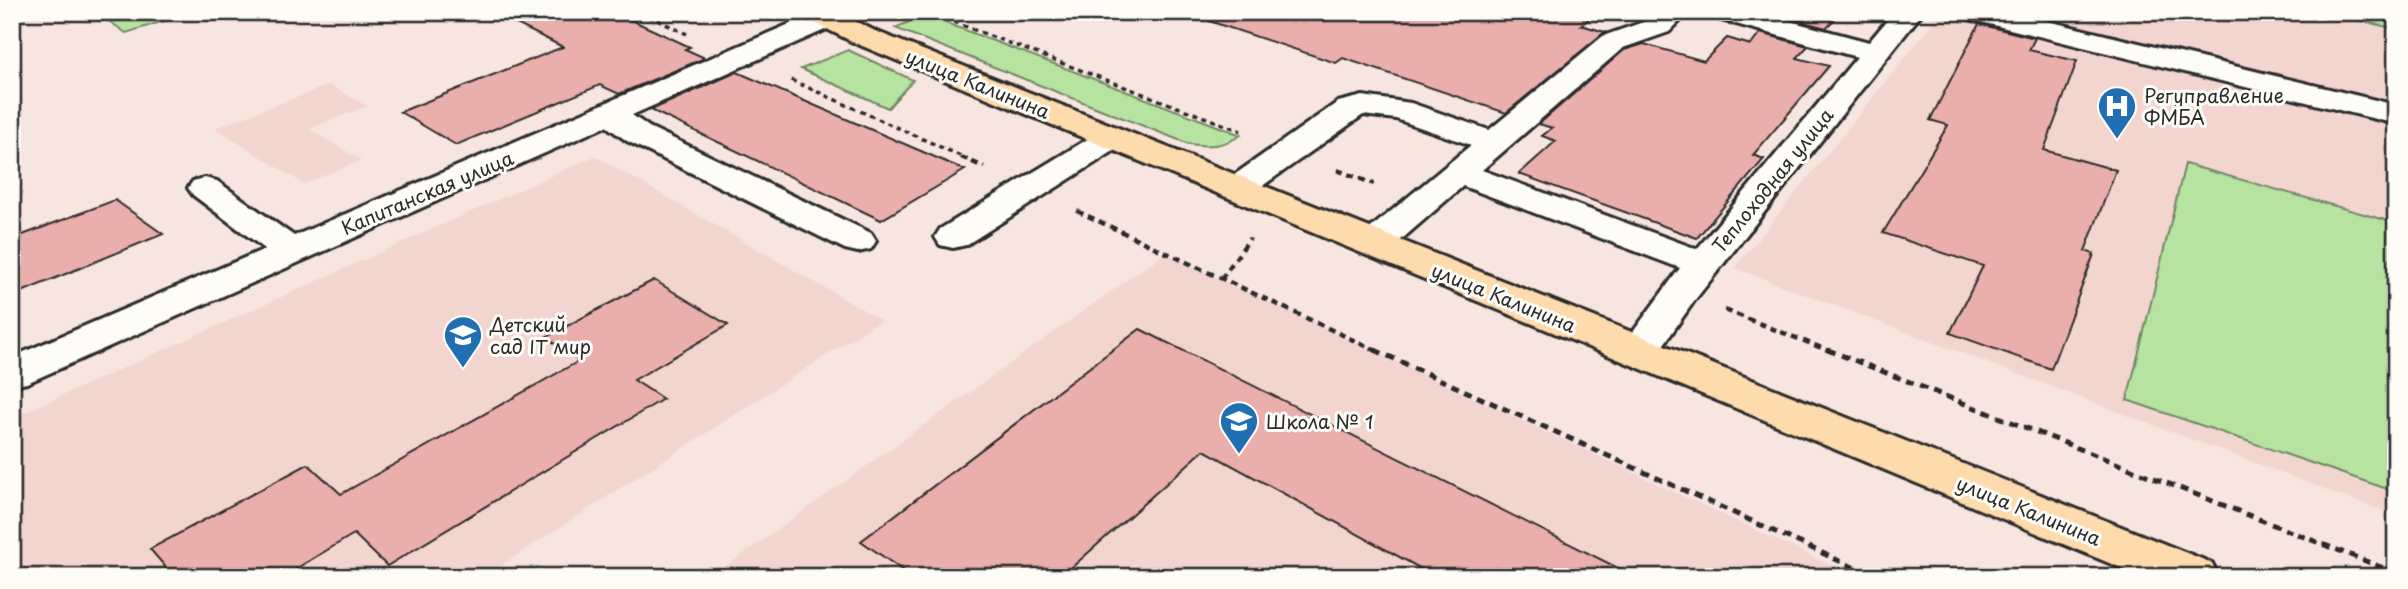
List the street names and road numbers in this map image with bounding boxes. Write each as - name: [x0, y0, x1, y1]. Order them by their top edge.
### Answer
- street label: улица Калинина: [902, 41, 1054, 125]
- street label: Теплоходная улица: [1705, 102, 1839, 258]
- street label: Капитанская улица: [337, 143, 517, 241]
- street label: улица Калинина: [1428, 255, 1580, 339]
- street label: улица Калинина: [1953, 468, 2105, 552]

